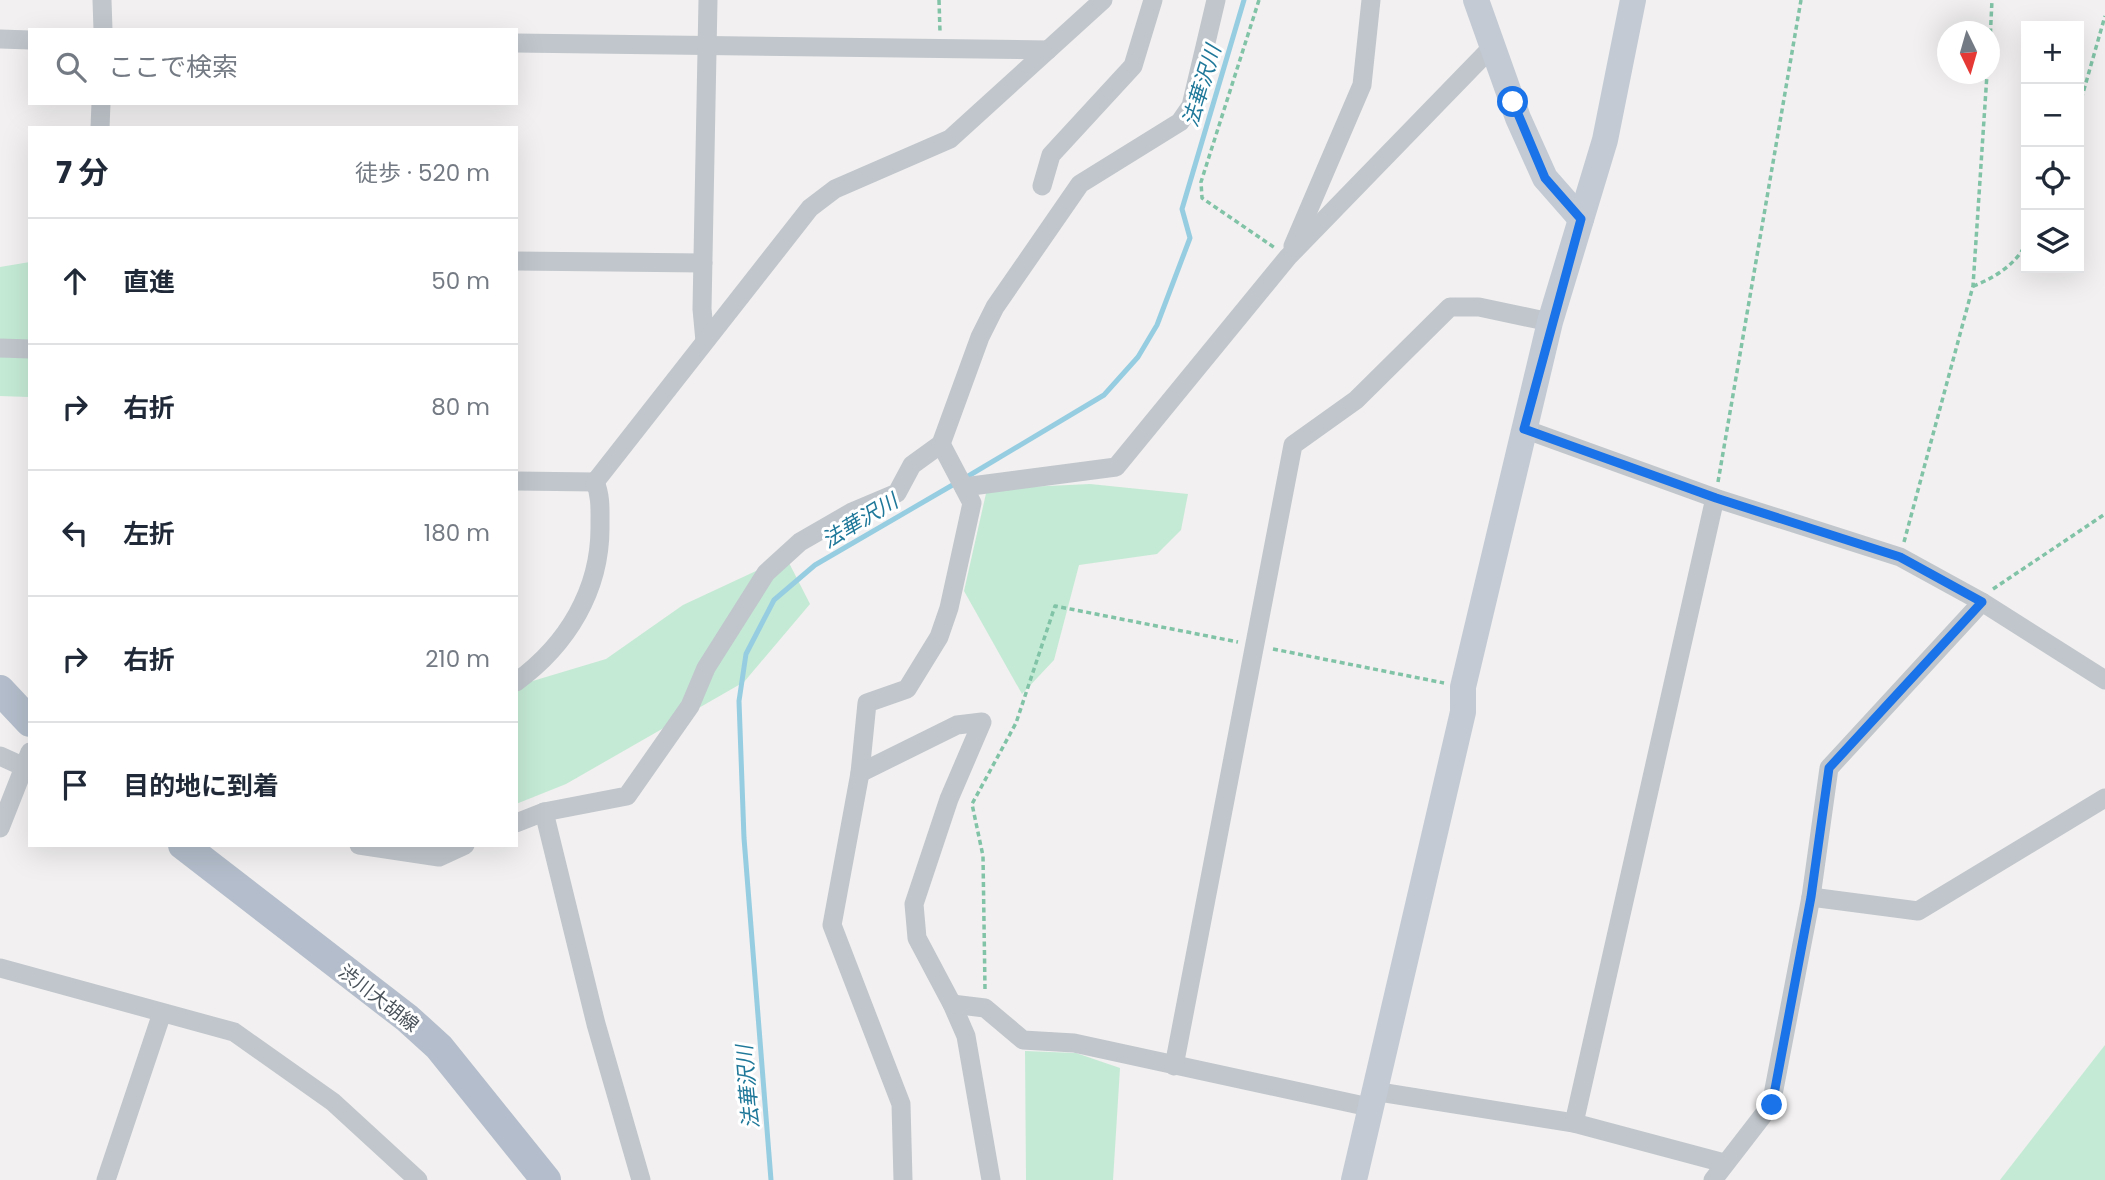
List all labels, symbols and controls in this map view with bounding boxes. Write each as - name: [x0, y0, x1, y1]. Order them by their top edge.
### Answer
- north arrow: [1937, 21, 2000, 84]
- map controls: [2021, 21, 2084, 273]
- button: +: [2021, 21, 2084, 84]
- search box: [28, 28, 518, 105]
- water label: 法華沢川: [1175, 40, 1228, 130]
- icon: search: [52, 48, 90, 86]
- text: ここで検索: [108, 49, 238, 85]
- button: −: [2021, 84, 2084, 147]
- route start: [1497, 86, 1528, 117]
- button: locate: [2021, 147, 2084, 210]
- text: 7 分: [56, 151, 108, 194]
- text: 徒歩 · 520 m: [355, 157, 490, 189]
- button: layers: [2021, 210, 2084, 273]
- icon: ahead: [56, 262, 94, 300]
- text: 直進: [123, 264, 175, 300]
- text: 50 m: [431, 265, 490, 297]
- icon: right: [56, 388, 94, 426]
- text: 右折: [123, 390, 175, 426]
- text: 80 m: [431, 391, 490, 423]
- water label: 法華沢川: [816, 485, 905, 555]
- icon: left: [56, 514, 94, 552]
- text: 左折: [123, 516, 175, 552]
- text: 180 m: [424, 517, 490, 549]
- icon: right: [56, 640, 94, 678]
- text: 右折: [123, 642, 175, 678]
- text: 210 m: [425, 643, 490, 675]
- icon: arrive: [56, 766, 94, 804]
- text: 目的地に到着: [123, 768, 279, 804]
- street label: 渋川大胡線: [333, 959, 424, 1038]
- water label: 法華沢川: [729, 1042, 766, 1130]
- route end: [1756, 1089, 1787, 1120]

